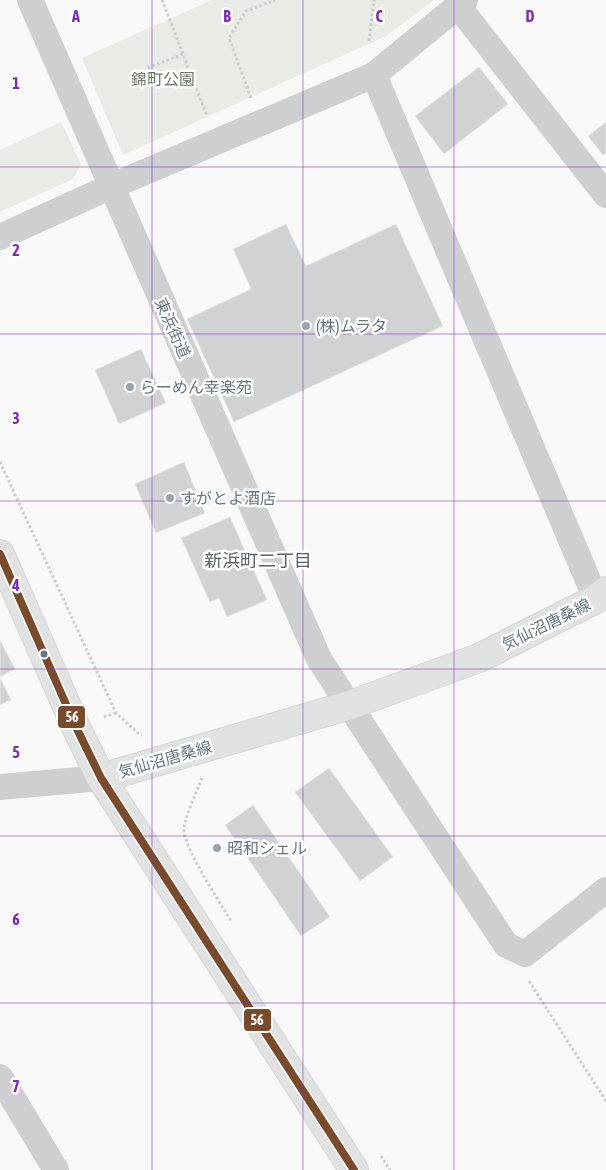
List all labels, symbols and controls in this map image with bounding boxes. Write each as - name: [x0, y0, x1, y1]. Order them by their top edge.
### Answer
- text: A: [71, 7, 80, 25]
- text: B: [223, 7, 231, 25]
- text: C: [375, 7, 383, 25]
- text: D: [526, 7, 535, 25]
- park label: 錦町公園: [131, 70, 195, 88]
- text: 1: [12, 74, 20, 92]
- text: 2: [12, 241, 20, 259]
- street label: 東浜街道: [152, 295, 194, 361]
- place label: (株)ムラタ: [316, 317, 387, 336]
- marker: (株)ムラタ: [300, 320, 312, 332]
- place label: らーめん幸楽苑: [140, 378, 252, 396]
- marker: らーめん幸楽苑: [124, 381, 136, 393]
- text: 3: [12, 409, 20, 427]
- place label: すがとよ酒店: [180, 489, 276, 507]
- marker: すがとよ酒店: [164, 492, 176, 504]
- district label: 新浜町二丁目: [204, 550, 312, 571]
- text: 4: [11, 576, 20, 594]
- street label: 気仙沼唐桑線: [499, 595, 593, 653]
- unlabelled marker: [39, 649, 49, 659]
- line badge: 56: [57, 705, 86, 729]
- text: 56: [65, 709, 79, 725]
- street label: 気仙沼唐桑線: [116, 737, 214, 781]
- text: 5: [12, 743, 20, 761]
- place label: 昭和シェル: [227, 839, 307, 857]
- marker: 昭和シェル: [211, 842, 223, 854]
- text: 6: [12, 910, 20, 928]
- line badge: 56: [243, 1008, 272, 1032]
- text: 56: [250, 1012, 264, 1028]
- text: 7: [12, 1077, 20, 1095]

